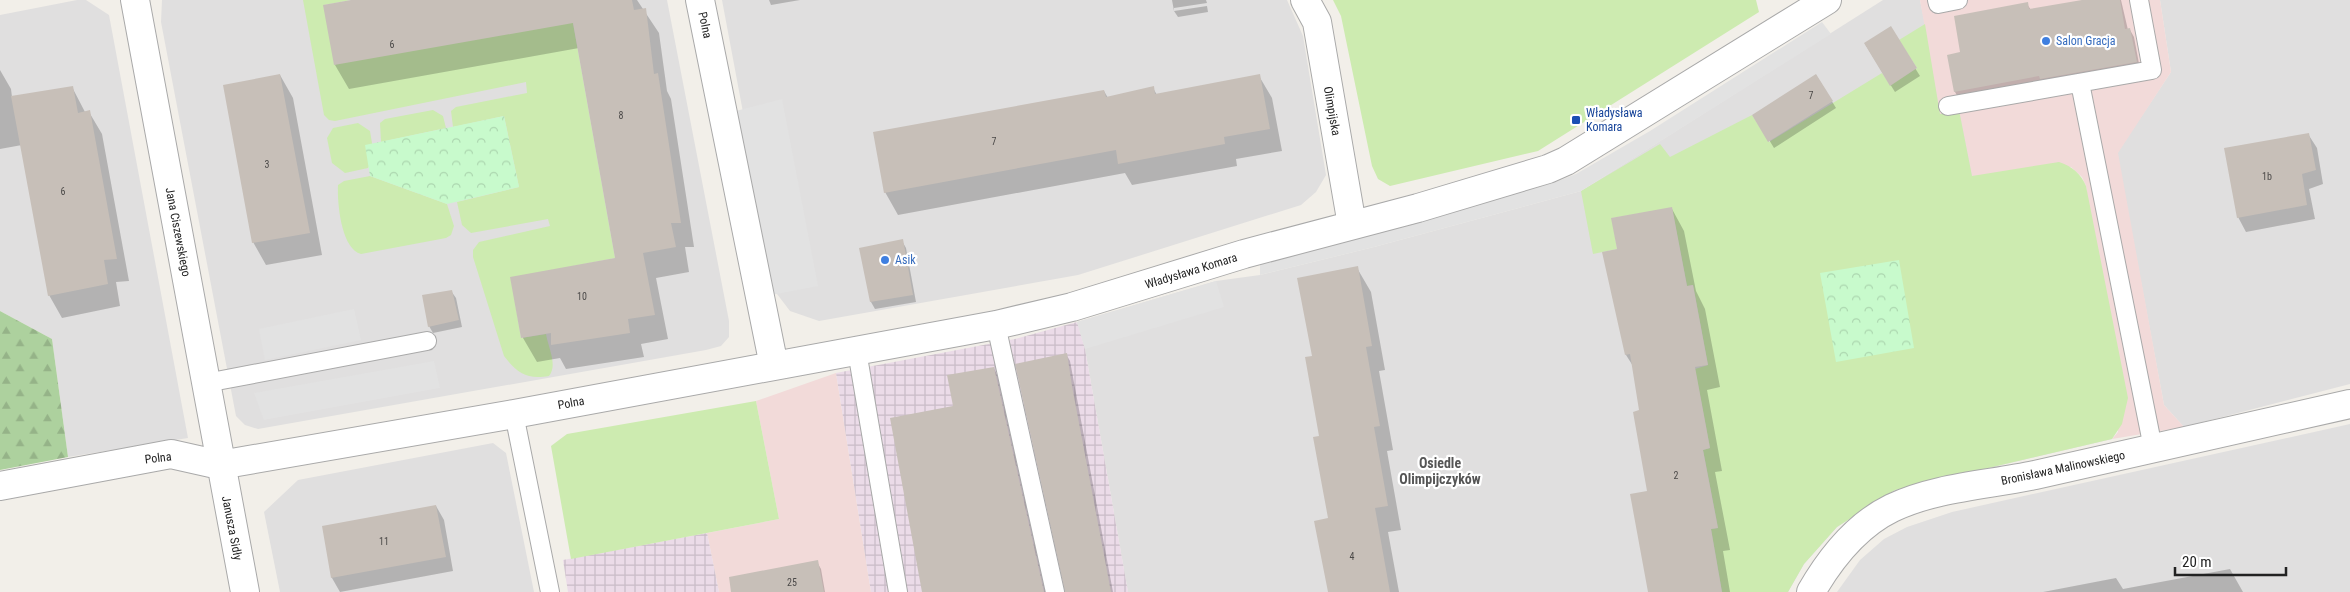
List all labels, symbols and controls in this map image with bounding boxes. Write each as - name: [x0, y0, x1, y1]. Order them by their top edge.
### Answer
- street label: Polna: [695, 10, 715, 40]
- place label: Salon Gracja: [2056, 34, 2116, 48]
- marker: Salon Gracja: [2040, 35, 2052, 47]
- house number: 6: [390, 39, 395, 50]
- street label: Olimpijska: [1321, 85, 1343, 137]
- house number: 7: [1809, 90, 1814, 101]
- place label: Władysława Komara: [1586, 106, 1643, 134]
- house number: 8: [619, 110, 624, 121]
- marker: Władysława Komara: [1570, 114, 1582, 126]
- house number: 7: [992, 136, 997, 147]
- house number: 3: [265, 159, 270, 170]
- house number: 1b: [2262, 171, 2272, 182]
- house number: 6: [61, 186, 66, 197]
- street label: Jana Ciszewskiego: [162, 186, 194, 278]
- street label: Władysława Komara: [1143, 250, 1239, 292]
- place label: Asik: [895, 253, 916, 267]
- marker: Asik: [879, 254, 891, 266]
- house number: 10: [577, 291, 587, 302]
- street label: Polna: [557, 394, 586, 412]
- street label: Bronisława Malinowskiego: [2000, 448, 2126, 488]
- street label: Polna: [144, 449, 172, 467]
- district label: Osiedle Olimpijczyków: [1399, 455, 1481, 487]
- house number: 2: [1674, 470, 1679, 481]
- street label: Janusza Sidły: [219, 495, 245, 561]
- house number: 11: [379, 536, 389, 547]
- scale bar: [2175, 544, 2286, 576]
- house number: 4: [1350, 551, 1355, 562]
- text: 20 m: [2182, 553, 2212, 571]
- house number: 25: [787, 577, 797, 588]

